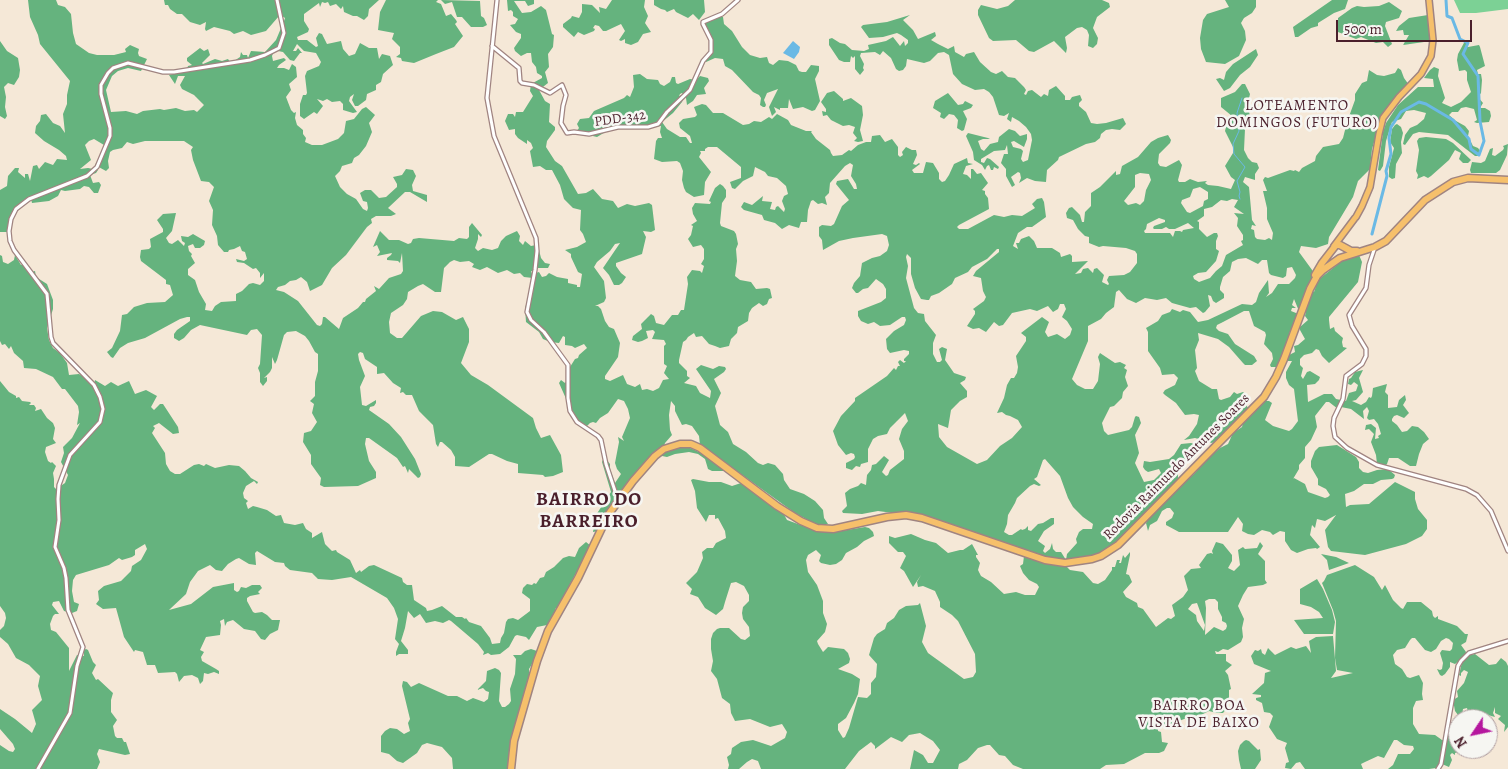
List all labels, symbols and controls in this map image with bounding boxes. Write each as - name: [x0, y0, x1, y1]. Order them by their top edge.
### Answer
- scale bar: [1338, 10, 1474, 42]
- text: 500 m: [1344, 19, 1382, 39]
- district label: LOTEAMENTO DOMINGOS (FUTURO): [1214, 97, 1380, 132]
- street label: PDD-342: [593, 107, 647, 131]
- street label: Rodovia Raimundo Antunes Soares: [1100, 390, 1254, 544]
- district label: BAIRRO DO BARREIRO: [535, 489, 643, 533]
- district label: BAIRRO BOA VISTA DE BAIXO: [1136, 697, 1262, 732]
- north arrow: [1448, 709, 1498, 759]
- text: N: [1450, 733, 1472, 752]

